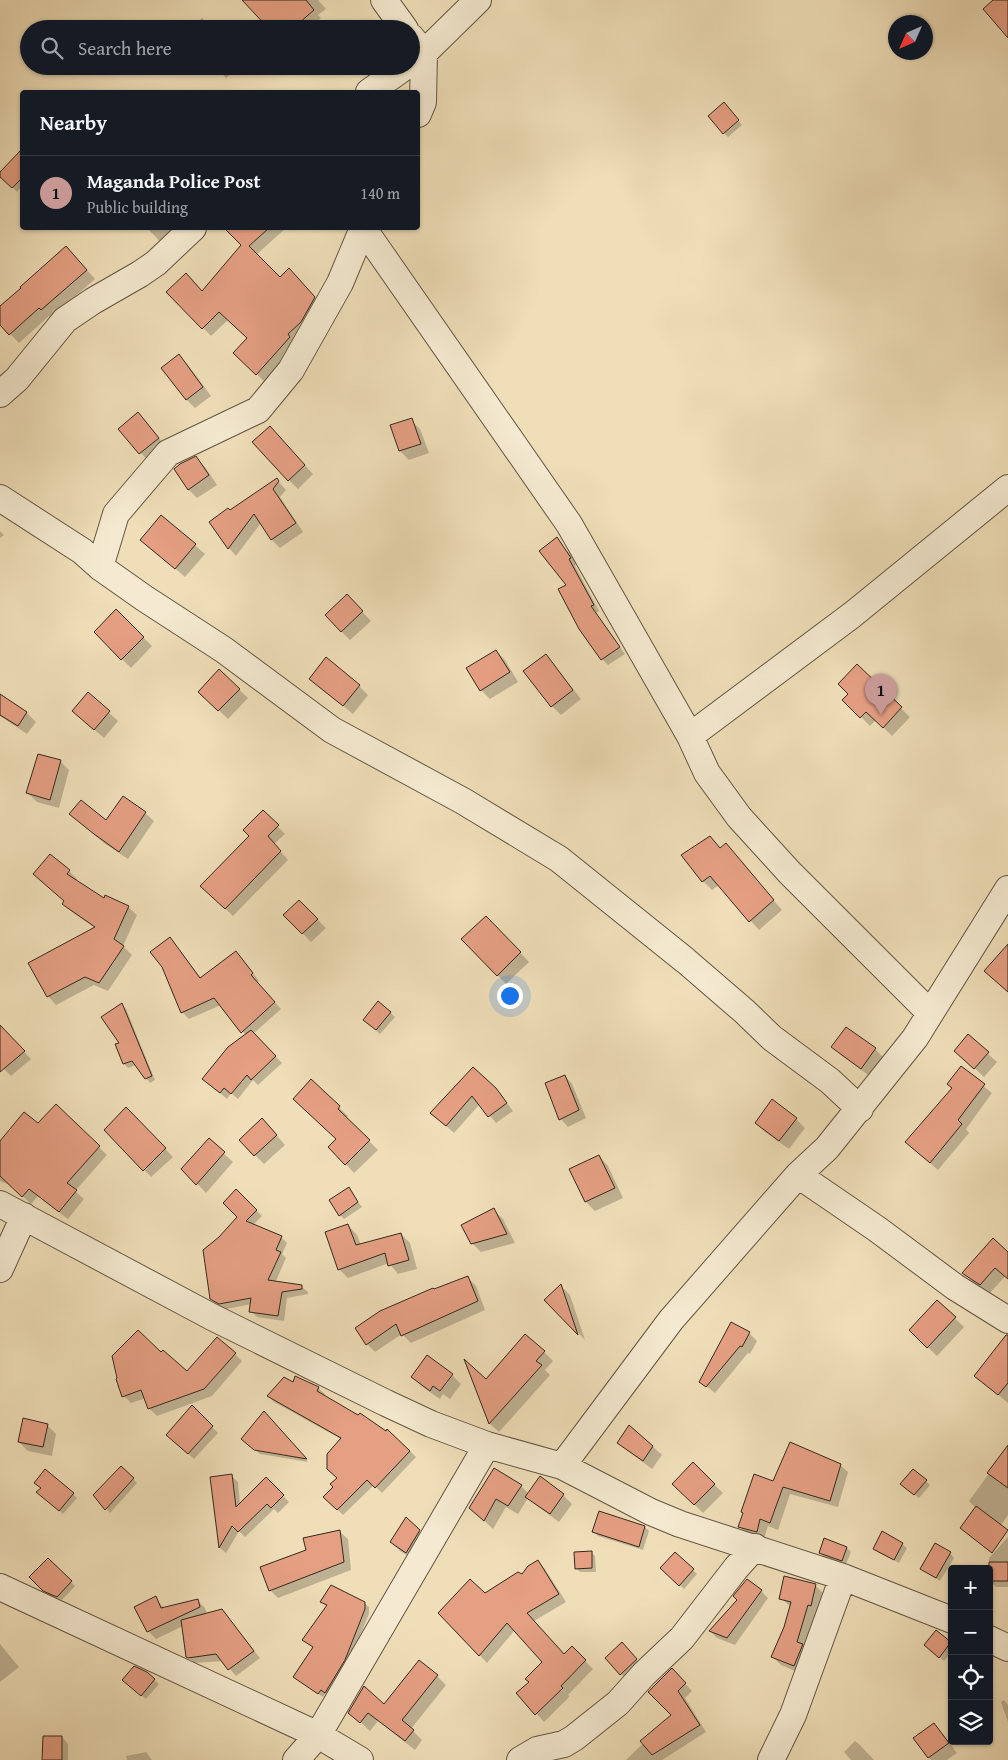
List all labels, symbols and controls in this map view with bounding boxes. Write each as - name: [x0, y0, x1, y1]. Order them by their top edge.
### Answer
- north arrow: [888, 15, 933, 60]
- search box: [20, 20, 420, 75]
- icon: search: [38, 34, 66, 62]
- text: Search here: [78, 34, 172, 62]
- text: Nearby: [40, 107, 107, 138]
- text: Maganda Police Post: [87, 167, 261, 195]
- text: 1: [52, 181, 60, 205]
- text: 140 m: [360, 181, 400, 205]
- text: Public building: [87, 195, 188, 219]
- pin: 1: [865, 674, 897, 715]
- your location: [497, 983, 523, 1009]
- map controls: [948, 1565, 993, 1745]
- button: +: [948, 1565, 993, 1610]
- button: −: [948, 1610, 993, 1655]
- button: locate: [948, 1655, 993, 1700]
- button: layers: [948, 1700, 993, 1745]

